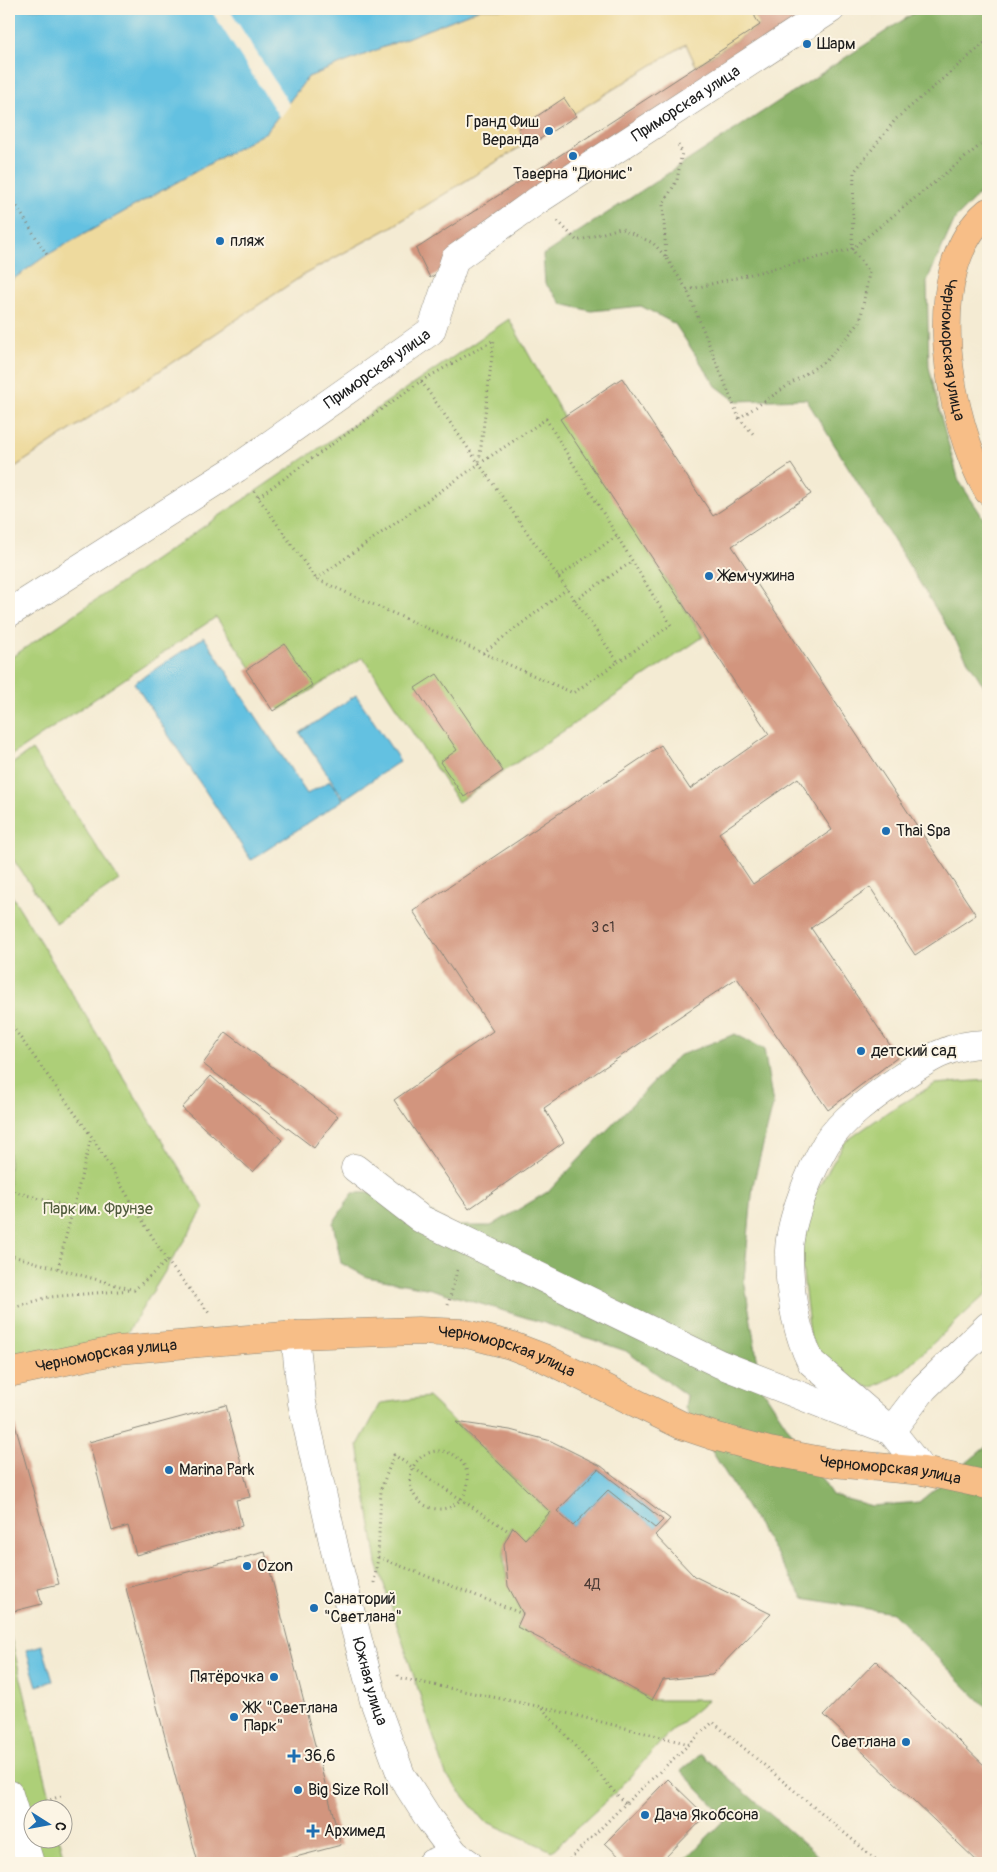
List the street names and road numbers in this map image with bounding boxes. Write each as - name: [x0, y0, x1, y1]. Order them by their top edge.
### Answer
- street label: Приморская улица: [628, 61, 744, 146]
- street label: Черноморская улица: [937, 277, 970, 423]
- street label: Приморская улица: [320, 324, 434, 413]
- street label: Черноморская улица: [438, 1322, 578, 1382]
- street label: Черноморская улица: [34, 1335, 178, 1377]
- street label: Черноморская улица: [817, 1451, 963, 1489]
- street label: Южная улица: [348, 1635, 392, 1728]

